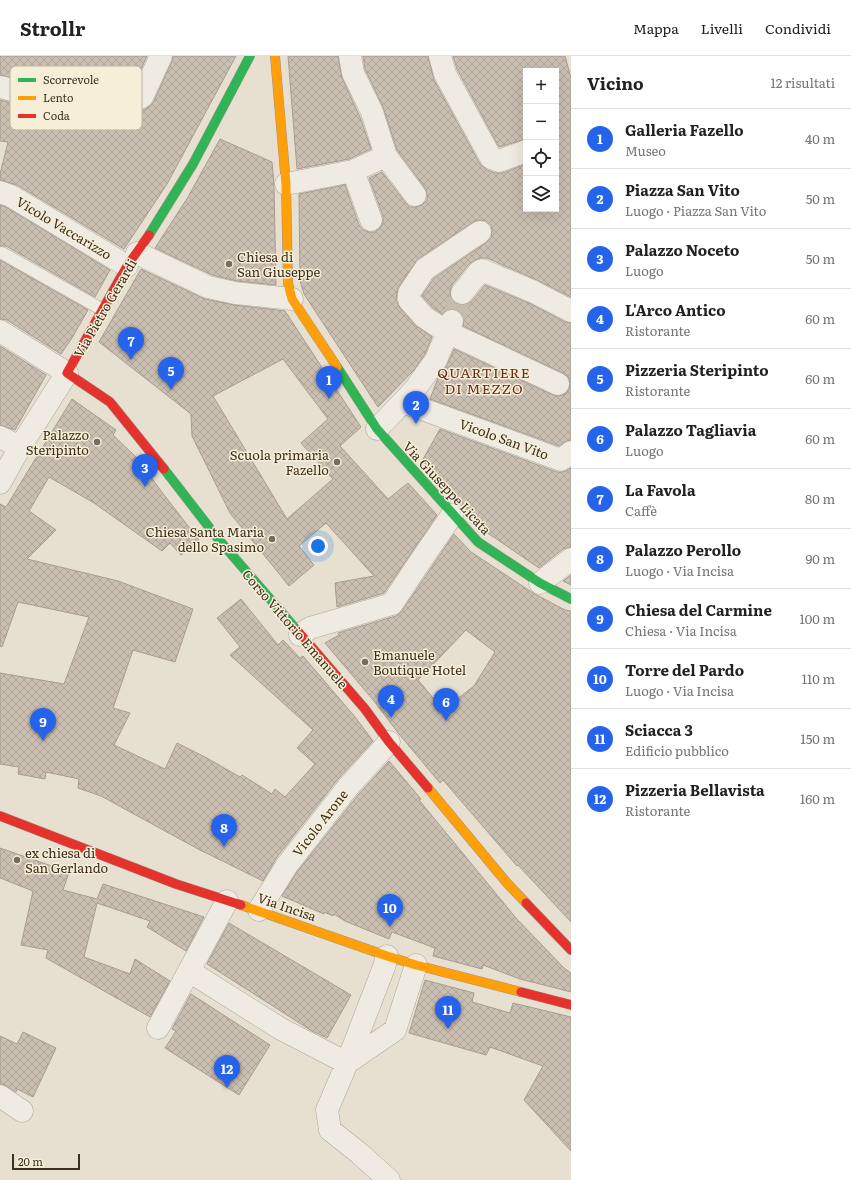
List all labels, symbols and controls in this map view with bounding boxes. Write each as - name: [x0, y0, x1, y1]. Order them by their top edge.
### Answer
- text: Strollr: [20, 14, 85, 42]
- text: Mappa: [633, 18, 679, 38]
- text: Livelli: [701, 18, 743, 38]
- text: Condividi: [765, 18, 831, 38]
- legend: [10, 66, 142, 130]
- map controls: [523, 68, 559, 212]
- button: +: [523, 68, 559, 104]
- text: Vicino: [587, 70, 644, 95]
- text: Scorrevole: [43, 71, 99, 87]
- text: 12 risultati: [770, 73, 835, 92]
- text: Lento: [43, 89, 73, 105]
- button: −: [523, 104, 559, 140]
- text: Coda: [43, 107, 70, 123]
- text: Galleria Fazello: [625, 118, 744, 141]
- text: 1: [597, 129, 603, 148]
- text: 40 m: [805, 129, 835, 148]
- button: locate: [523, 140, 559, 176]
- text: Museo: [625, 141, 666, 160]
- button: layers: [523, 176, 559, 212]
- text: Piazza San Vito: [625, 178, 740, 201]
- text: 2: [597, 189, 603, 208]
- text: 50 m: [806, 189, 835, 208]
- street label: Vicolo Vaccarizzo: [13, 192, 116, 264]
- text: Luogo · Piazza San Vito: [625, 201, 766, 220]
- text: Palazzo Noceto: [625, 238, 739, 261]
- place label: Chiesa di San Giuseppe: [237, 247, 320, 281]
- text: 3: [596, 249, 604, 268]
- text: 50 m: [806, 249, 835, 268]
- street label: Via Pietro Gerardi: [69, 254, 141, 361]
- marker: Chiesa di San Giuseppe: [224, 259, 234, 269]
- text: Luogo: [625, 261, 664, 280]
- text: L'Arco Antico: [625, 298, 726, 321]
- text: 4: [596, 309, 604, 328]
- text: 60 m: [805, 309, 835, 328]
- text: Ristorante: [625, 321, 690, 340]
- pin: 7: [118, 327, 144, 360]
- pin: 5: [158, 357, 184, 390]
- text: Pizzeria Steripinto: [625, 358, 769, 381]
- district label: QUARTIERE DI MEZZO: [437, 362, 531, 398]
- pin: 1: [316, 366, 342, 399]
- text: 5: [596, 369, 604, 388]
- text: 60 m: [805, 369, 835, 388]
- text: Ristorante: [625, 381, 690, 400]
- pin: 2: [403, 391, 429, 424]
- street label: Vicolo San Vito: [457, 414, 552, 464]
- text: Palazzo Tagliavia: [625, 418, 756, 441]
- place label: Palazzo Steripinto: [26, 425, 89, 459]
- text: 6: [596, 429, 604, 448]
- text: 60 m: [805, 429, 835, 448]
- marker: Palazzo Steripinto: [92, 437, 102, 447]
- street label: Via Giuseppe Licata: [399, 437, 496, 538]
- text: Luogo: [625, 441, 664, 460]
- place label: Scuola primaria Fazello: [230, 445, 329, 479]
- pin: 3: [132, 454, 158, 487]
- marker: Scuola primaria Fazello: [332, 457, 342, 467]
- text: La Favola: [625, 478, 696, 501]
- text: 7: [596, 489, 604, 508]
- text: 80 m: [805, 489, 835, 508]
- text: Caffè: [625, 501, 657, 520]
- place label: Chiesa Santa Maria dello Spasimo: [145, 522, 264, 556]
- marker: Chiesa Santa Maria dello Spasimo: [267, 534, 277, 544]
- your location: [308, 536, 328, 556]
- text: Palazzo Perollo: [625, 538, 741, 561]
- text: 8: [596, 549, 604, 568]
- text: 90 m: [805, 549, 835, 568]
- text: Luogo · Via Incisa: [625, 561, 734, 580]
- street label: Corso Vittorio Emanuele: [238, 565, 353, 693]
- text: Chiesa del Carmine: [625, 598, 772, 621]
- text: 9: [596, 609, 604, 628]
- text: 100 m: [799, 609, 835, 628]
- text: Chiesa · Via Incisa: [625, 621, 737, 640]
- place label: Emanuele Boutique Hotel: [373, 645, 467, 679]
- marker: Emanuele Boutique Hotel: [360, 657, 370, 667]
- text: Torre del Pardo: [625, 658, 744, 681]
- text: 10: [593, 669, 607, 688]
- text: 110 m: [802, 669, 835, 688]
- text: Luogo · Via Incisa: [625, 681, 734, 700]
- pin: 4: [378, 685, 404, 718]
- pin: 6: [433, 688, 459, 721]
- pin: 9: [30, 708, 56, 741]
- text: Sciacca 3: [625, 718, 693, 741]
- text: 11: [595, 729, 605, 748]
- text: 150 m: [800, 729, 835, 748]
- text: Edificio pubblico: [625, 741, 729, 760]
- text: Pizzeria Bellavista: [625, 778, 765, 801]
- street label: Vicolo Arone: [287, 785, 352, 860]
- text: 12: [594, 789, 606, 808]
- text: 160 m: [800, 789, 835, 808]
- text: Ristorante: [625, 801, 690, 820]
- pin: 8: [211, 814, 237, 847]
- place label: ex chiesa di San Gerlando: [25, 843, 109, 877]
- marker: ex chiesa di San Gerlando: [12, 855, 22, 865]
- street label: Via Incisa: [255, 888, 319, 925]
- pin: 10: [377, 894, 403, 927]
- pin: 11: [435, 996, 461, 1029]
- pin: 12: [214, 1055, 240, 1088]
- scale bar: [12, 1152, 80, 1171]
- text: 20 m: [18, 1153, 43, 1169]

